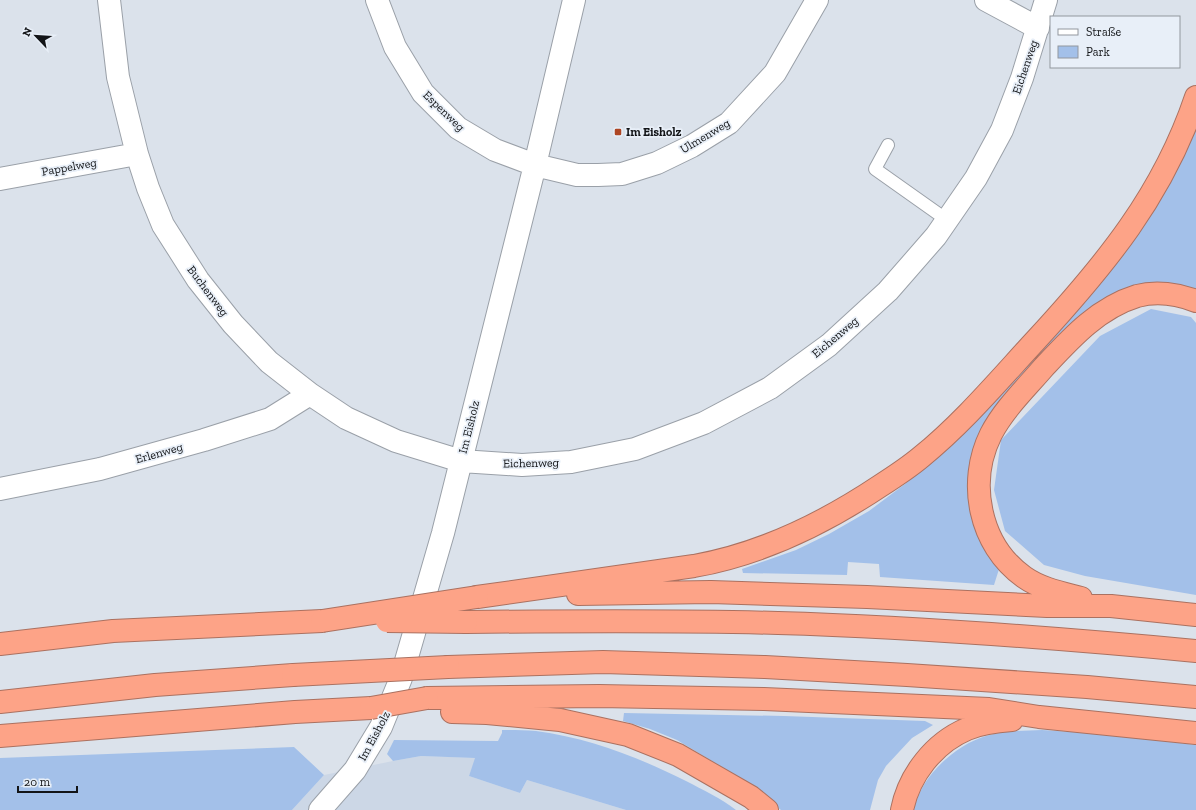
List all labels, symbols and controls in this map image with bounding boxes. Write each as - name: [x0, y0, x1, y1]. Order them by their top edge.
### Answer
- north arrow: [16, 16, 56, 56]
- legend: [1050, 16, 1180, 68]
- text: N: [20, 25, 35, 39]
- text: Straße: [1086, 25, 1122, 39]
- street label: Eichenweg: [1009, 38, 1041, 96]
- text: Park: [1086, 45, 1111, 59]
- street label: Espenweg: [420, 88, 468, 135]
- street label: Ulmenweg: [678, 115, 733, 156]
- place label: Im Eisholz: [626, 125, 682, 139]
- marker: Im Eisholz: [613, 127, 623, 137]
- street label: Pappelweg: [40, 155, 98, 179]
- street label: Buchenweg: [184, 263, 232, 319]
- street label: Eichenweg: [809, 313, 861, 360]
- street label: Im Eisholz: [456, 399, 482, 455]
- street label: Erlenweg: [134, 439, 185, 466]
- street label: Eichenweg: [503, 456, 560, 470]
- street label: Im Eisholz: [355, 708, 393, 763]
- scale bar: [18, 768, 77, 794]
- text: 20 m: [24, 775, 51, 789]

